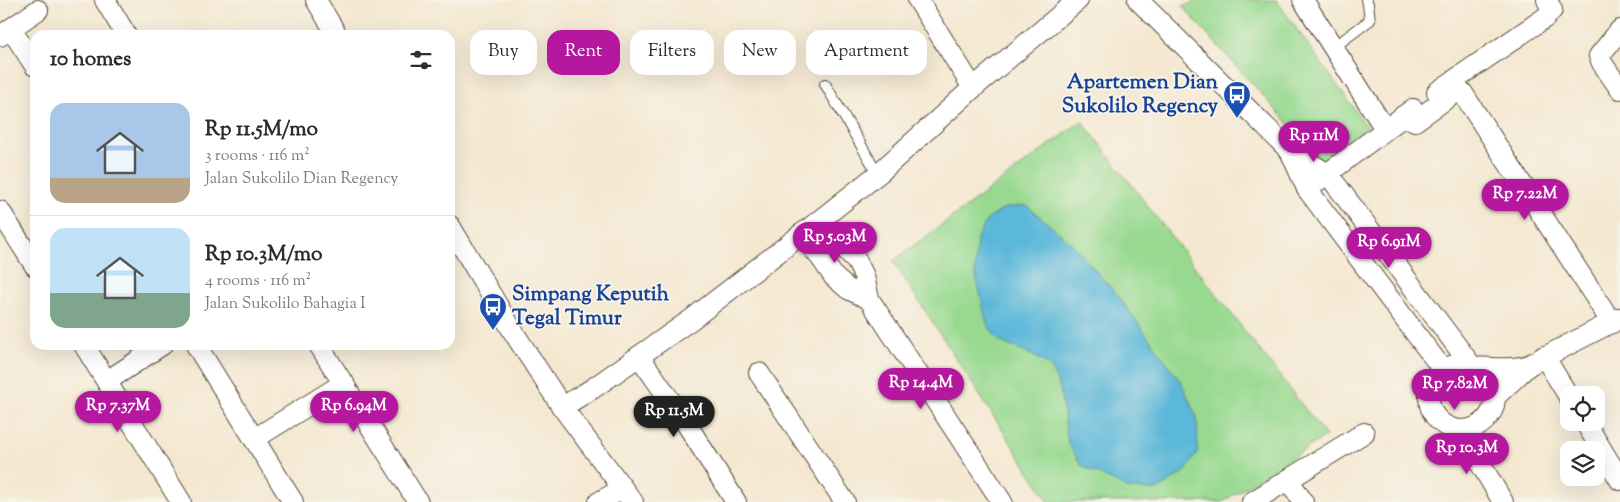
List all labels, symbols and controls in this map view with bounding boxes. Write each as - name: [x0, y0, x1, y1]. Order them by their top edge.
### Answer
- chip: Buy: [470, 30, 537, 75]
- chip: Rent: [547, 30, 620, 75]
- chip: Filters: [630, 30, 714, 75]
- chip: New: [724, 30, 796, 75]
- chip: Apartment: [806, 30, 927, 75]
- text: 10 homes: [50, 45, 131, 75]
- icon: filters: [407, 46, 435, 74]
- place label: Apartemen Dian Sukolilo Regency: [1062, 68, 1219, 122]
- bus stop icon: Apartemen Dian Sukolilo Regency: [1222, 80, 1252, 119]
- text: Rp 11.5M/mo: [205, 115, 318, 145]
- pin: Rp 11M: [1273, 120, 1355, 163]
- icon: home: [90, 123, 150, 183]
- text: Rp 11M: [1289, 125, 1339, 148]
- text: 3 rooms · 116 m²: [205, 145, 310, 168]
- text: Jalan Sukolilo Dian Regency: [205, 168, 398, 191]
- pin: Rp 7.22M: [1473, 178, 1577, 221]
- text: Rp 7.22M: [1493, 183, 1557, 206]
- pin: Rp 5.03M: [783, 222, 887, 264]
- text: Rp 5.03M: [804, 226, 866, 249]
- pin: Rp 6.91M: [1337, 226, 1441, 269]
- text: Rp 6.91M: [1358, 231, 1420, 254]
- text: Rp 10.3M/mo: [205, 240, 322, 270]
- icon: home: [90, 248, 150, 308]
- text: 4 rooms · 116 m²: [205, 270, 311, 293]
- place label: Simpang Keputih Tegal Timur: [512, 280, 670, 334]
- bus stop icon: Simpang Keputih Tegal Timur: [478, 292, 508, 331]
- text: Jalan Sukolilo Bahagia I: [205, 293, 365, 316]
- pin: Rp 14.4M: [869, 368, 973, 410]
- pin: Rp 7.82M: [1403, 368, 1507, 411]
- text: Rp 14.4M: [889, 372, 953, 395]
- text: Rp 7.82M: [1423, 373, 1487, 396]
- map controls: [1560, 386, 1605, 486]
- button: locate: [1560, 386, 1605, 431]
- pin: Rp 7.37M: [66, 390, 170, 433]
- pin: Rp 6.94M: [302, 390, 406, 433]
- text: Rp 7.37M: [86, 395, 150, 418]
- text: Rp 6.94M: [321, 395, 387, 418]
- pin: Rp 11.5M: [622, 396, 726, 438]
- text: Rp 11.5M: [645, 400, 703, 423]
- pin: Rp 10.3M: [1415, 432, 1519, 475]
- text: Rp 10.3M: [1436, 437, 1498, 460]
- button: layers: [1560, 441, 1605, 486]

